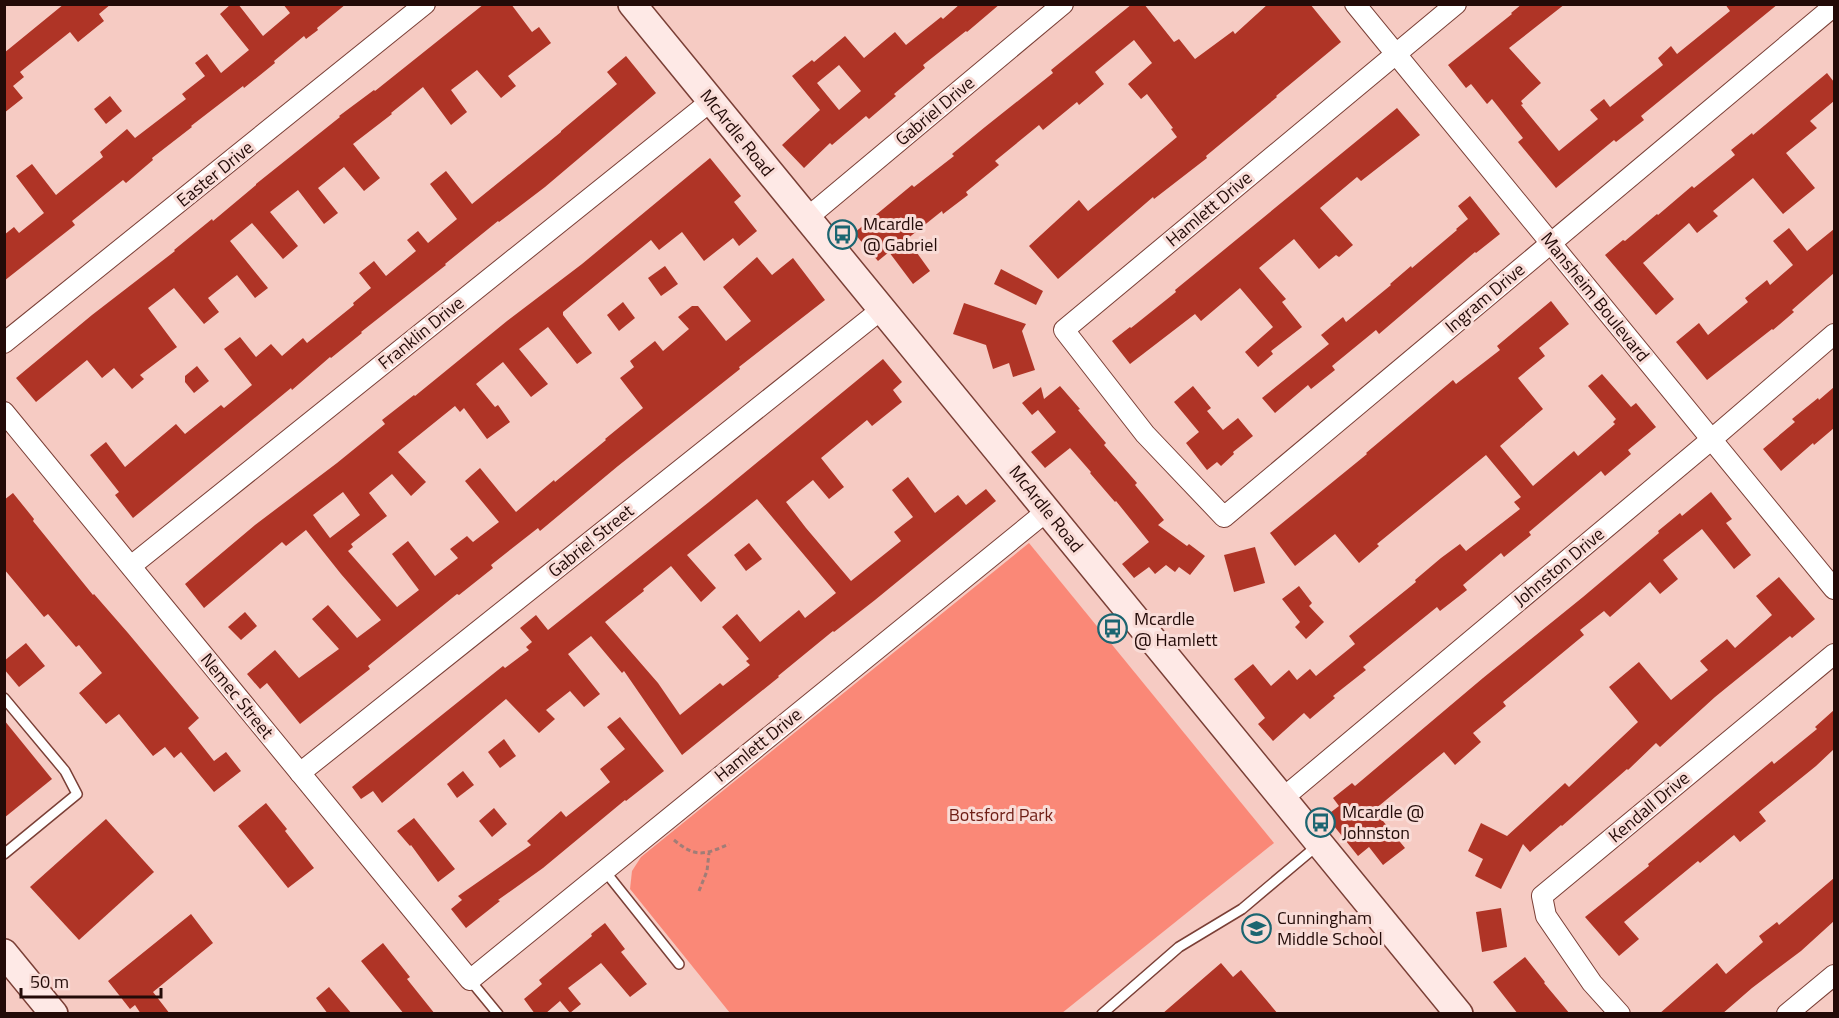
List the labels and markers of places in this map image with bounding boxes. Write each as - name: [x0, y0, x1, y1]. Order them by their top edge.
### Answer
- place label: Mcardle @ Gabriel: [863, 210, 938, 258]
- bus stop icon: Mcardle @ Gabriel: [826, 218, 858, 250]
- place label: Mcardle @ Hamlett: [1134, 605, 1218, 653]
- bus stop icon: Mcardle @ Hamlett: [1097, 613, 1129, 645]
- place label: Mcardle @ Johnston: [1342, 798, 1424, 846]
- bus stop icon: Mcardle @ Johnston: [1305, 806, 1337, 838]
- place label: Cunningham Middle School: [1277, 904, 1383, 952]
- school or university icon: Cunningham Middle School: [1240, 912, 1272, 944]

